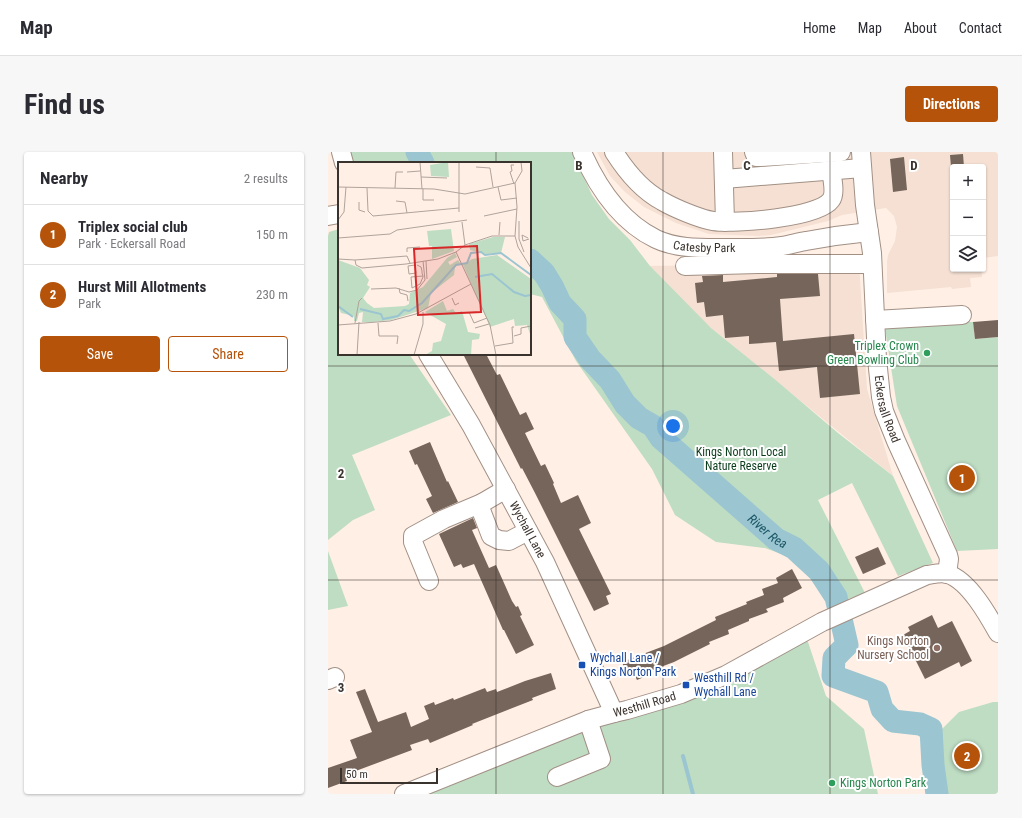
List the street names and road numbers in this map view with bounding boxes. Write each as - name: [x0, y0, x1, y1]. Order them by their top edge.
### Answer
- street label: Catesby Park: [672, 238, 736, 255]
- street label: Eckersall Road: [872, 375, 903, 445]
- street label: Wychall Lane: [507, 499, 549, 561]
- street label: Westhill Road: [612, 689, 678, 720]

